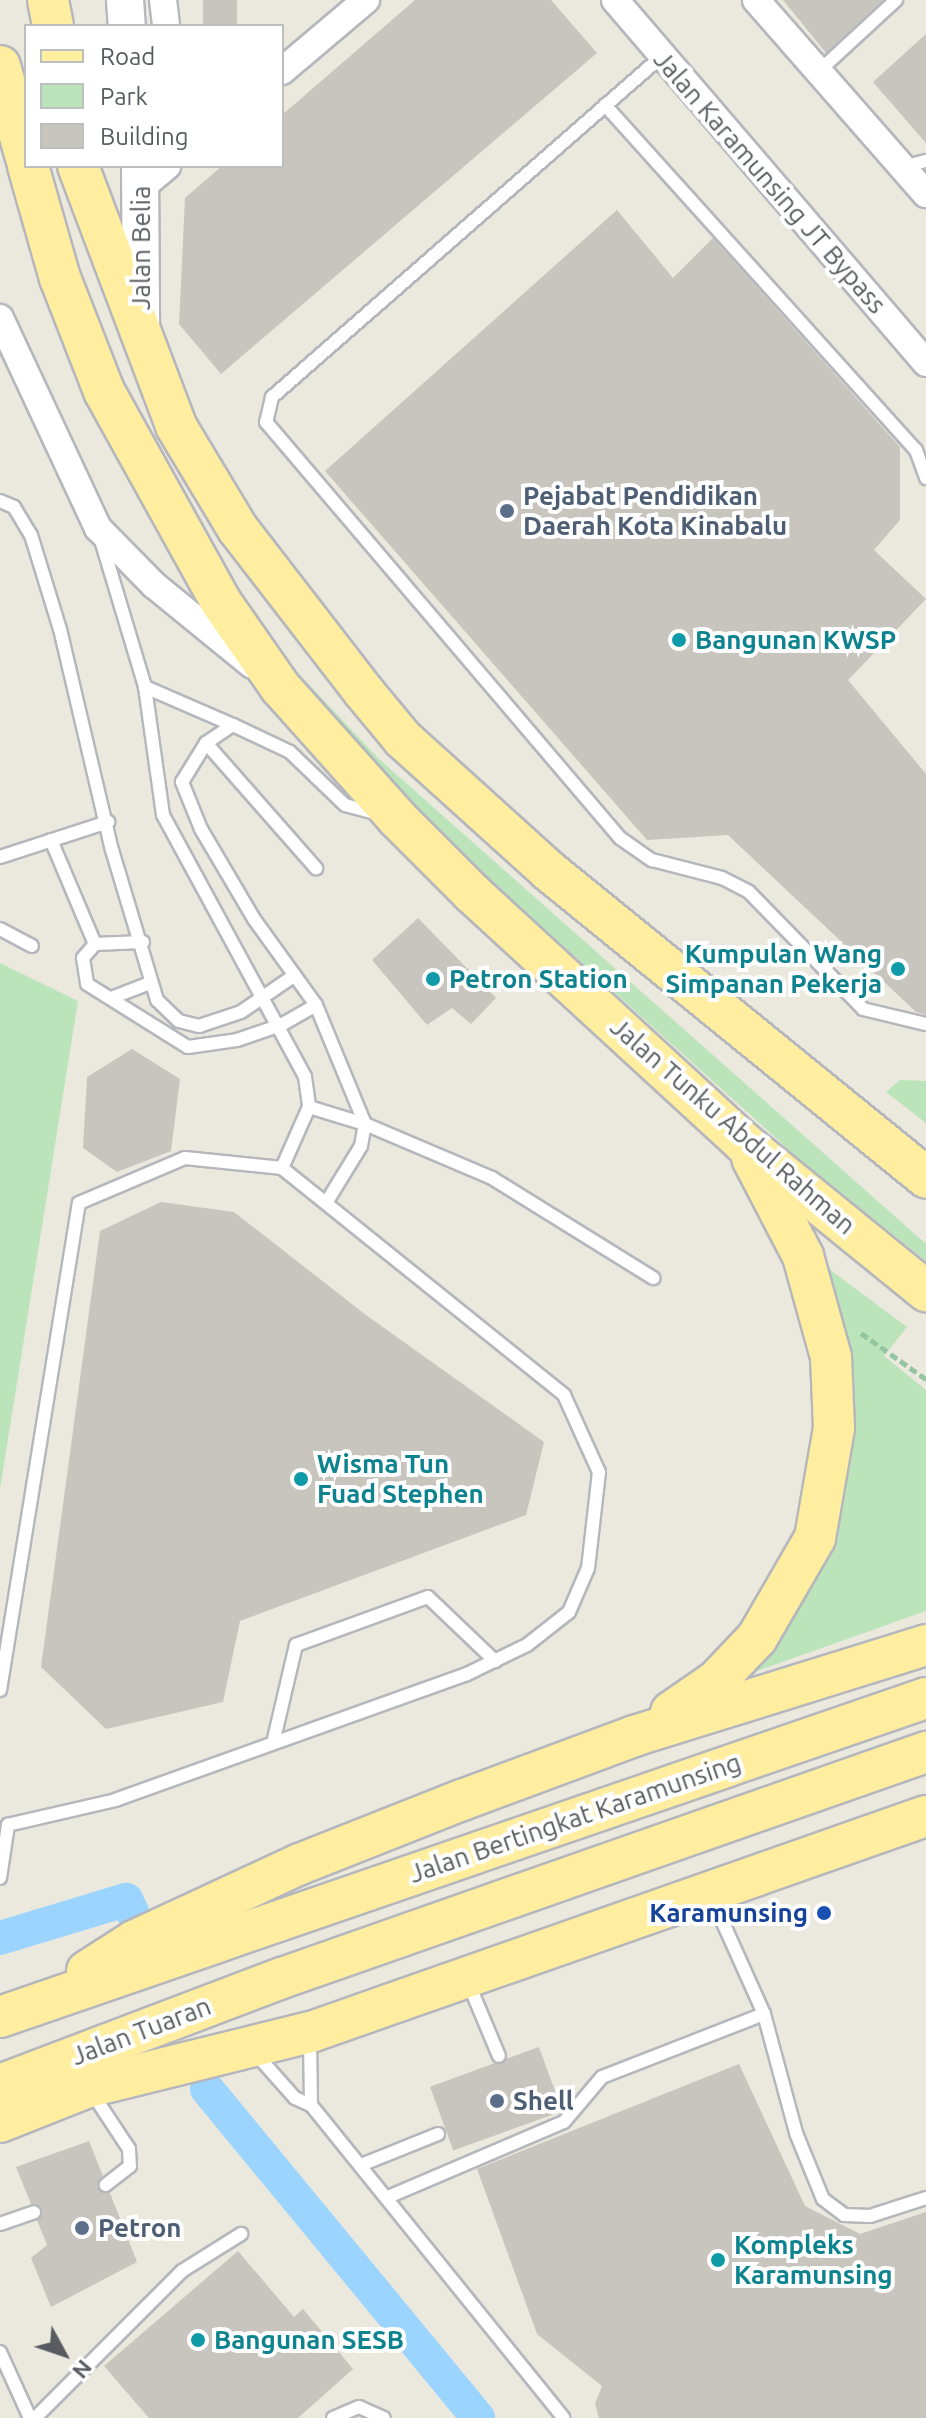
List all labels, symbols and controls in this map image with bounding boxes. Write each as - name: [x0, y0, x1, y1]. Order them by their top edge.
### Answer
- legend: [24, 24, 284, 168]
- text: Road: [100, 43, 155, 70]
- street label: Jalan Karamunsing JT Bypass: [647, 44, 893, 320]
- text: Park: [100, 83, 148, 110]
- text: Building: [100, 123, 188, 150]
- street label: Jalan Belia: [125, 186, 157, 310]
- place label: Pejabat Pendidikan Daerah Kota Kinabalu: [523, 480, 787, 542]
- marker: Pejabat Pendidikan Daerah Kota Kinabalu: [498, 502, 516, 520]
- place label: Bangunan KWSP: [695, 624, 896, 656]
- marker: Bangunan KWSP: [670, 631, 688, 649]
- place label: Kumpulan Wang Simpanan Pekerja: [665, 938, 882, 1000]
- marker: Kumpulan Wang Simpanan Pekerja: [889, 960, 907, 978]
- place label: Petron Station: [449, 963, 628, 995]
- marker: Petron Station: [424, 970, 442, 988]
- street label: Jalan Tunku Abdul Rahman: [604, 1011, 862, 1241]
- place label: Wisma Tun Fuad Stephen: [317, 1448, 484, 1510]
- marker: Wisma Tun Fuad Stephen: [292, 1470, 310, 1488]
- street label: Jalan Bertingkat Karamunsing: [405, 1746, 745, 1890]
- place label: Karamunsing: [649, 1897, 808, 1929]
- marker: Karamunsing: [815, 1904, 833, 1922]
- street label: Jalan Tuaran: [67, 1990, 215, 2072]
- place label: Shell: [513, 2085, 574, 2117]
- marker: Shell: [488, 2092, 506, 2110]
- place label: Petron: [98, 2212, 182, 2244]
- marker: Petron: [73, 2219, 91, 2237]
- place label: Kompleks Karamunsing: [734, 2229, 893, 2290]
- marker: Kompleks Karamunsing: [709, 2251, 727, 2269]
- north arrow: [24, 2314, 104, 2394]
- place label: Bangunan SESB: [214, 2324, 404, 2356]
- marker: Bangunan SESB: [189, 2331, 207, 2349]
- text: N: [68, 2355, 98, 2384]

